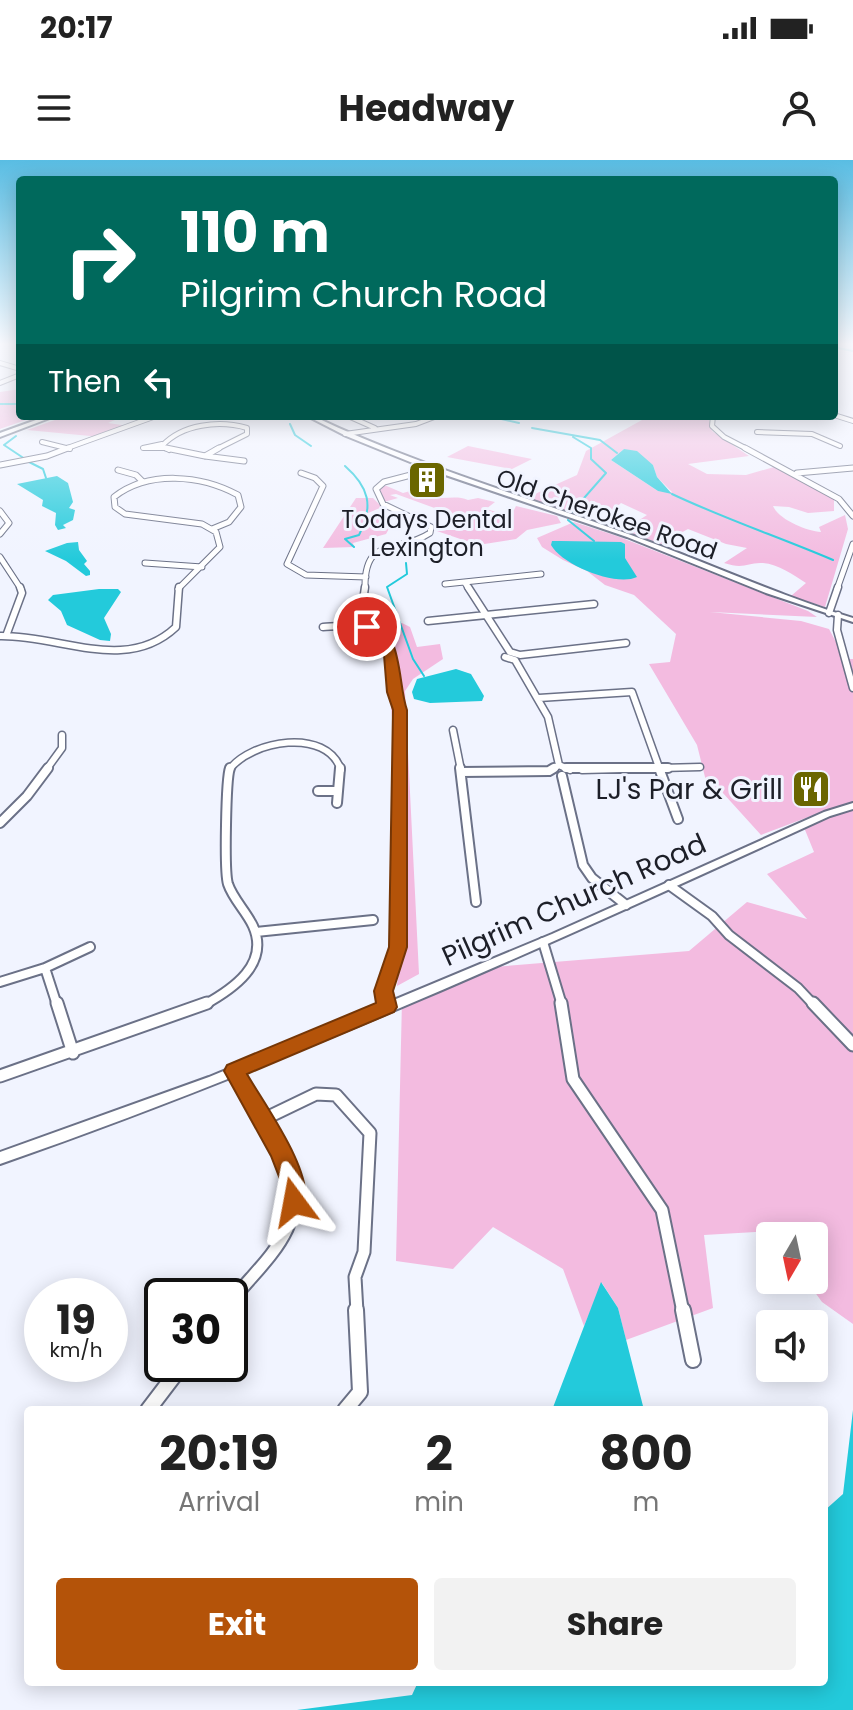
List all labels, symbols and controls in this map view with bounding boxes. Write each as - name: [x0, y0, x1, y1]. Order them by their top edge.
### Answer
- text: 20:17: [40, 6, 113, 49]
- text: Headway: [339, 83, 514, 134]
- icon: menu: [32, 86, 76, 130]
- icon: person: [777, 86, 821, 130]
- text: 110 m: [180, 193, 330, 272]
- icon: right: [48, 208, 152, 312]
- text: Pilgrim Church Road: [180, 269, 547, 320]
- text: Then: [48, 360, 121, 403]
- icon: left: [137, 360, 181, 404]
- building icon: Todays Dental Lexington: [406, 459, 448, 501]
- street label: Old Cherokee Road: [492, 461, 722, 567]
- place label: Todays Dental Lexington: [341, 503, 513, 564]
- pin: [333, 593, 401, 661]
- icon: arrive: [345, 605, 389, 649]
- restaurant icon: LJ's Par & Grill: [790, 768, 832, 810]
- place label: LJ's Par & Grill: [595, 770, 783, 809]
- street label: Pilgrim Church Road: [436, 824, 712, 976]
- position arrow: [252, 1160, 336, 1244]
- north arrow: [756, 1222, 828, 1294]
- map controls: [756, 1222, 828, 1382]
- speed limit sign: 30: [144, 1278, 248, 1382]
- text: 19: [56, 1292, 96, 1348]
- button: sound: [756, 1310, 828, 1382]
- text: km/h: [49, 1336, 103, 1364]
- text: 20:19: [159, 1420, 279, 1487]
- text: 2: [425, 1420, 453, 1487]
- text: 800: [599, 1420, 693, 1487]
- text: Arrival: [178, 1484, 260, 1520]
- text: min: [414, 1484, 464, 1520]
- text: m: [633, 1484, 659, 1520]
- button: Exit: [56, 1578, 418, 1670]
- button: Share: [434, 1578, 796, 1670]

